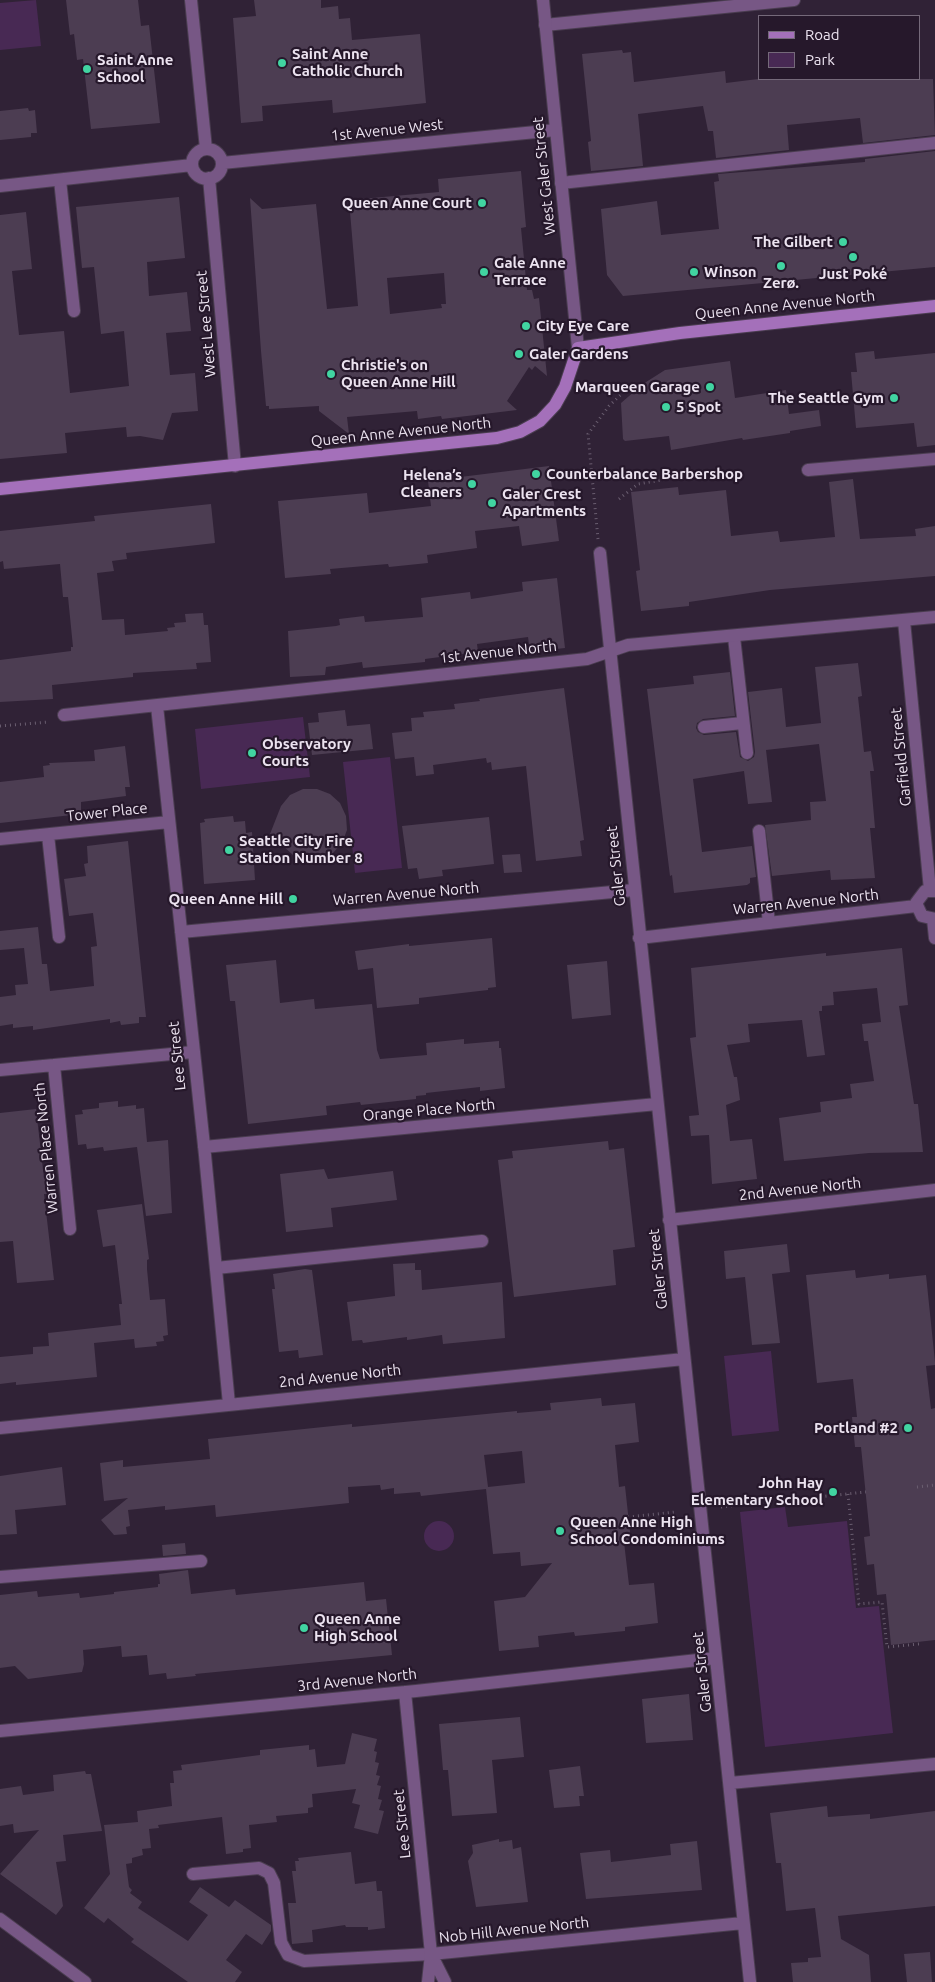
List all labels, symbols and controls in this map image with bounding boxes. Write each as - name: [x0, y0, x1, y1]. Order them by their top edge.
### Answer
- legend: [758, 15, 920, 80]
- text: Road: [805, 26, 840, 43]
- place label: Saint Anne Catholic Church: [292, 45, 403, 80]
- place label: Saint Anne School: [97, 51, 174, 86]
- text: Park: [805, 51, 835, 68]
- marker: Saint Anne Catholic Church: [276, 57, 288, 69]
- marker: Saint Anne School: [81, 63, 93, 75]
- street label: 1st Avenue West: [330, 115, 444, 145]
- street label: West Galer Street: [529, 116, 559, 236]
- place label: Queen Anne Court: [342, 194, 472, 212]
- marker: Queen Anne Court: [476, 197, 488, 209]
- place label: The Gilbert: [754, 233, 833, 251]
- marker: The Gilbert: [837, 236, 849, 248]
- marker: Just Poké: [847, 251, 859, 263]
- place label: Gale Anne Terrace: [494, 254, 566, 289]
- marker: Zerø.: [775, 260, 787, 272]
- place label: Winson: [704, 263, 757, 281]
- place label: Just Poké: [819, 265, 887, 283]
- marker: Gale Anne Terrace: [478, 266, 490, 278]
- marker: Winson: [688, 266, 700, 278]
- street label: West Lee Street: [192, 270, 220, 378]
- place label: Zerø.: [763, 274, 799, 292]
- street label: Queen Anne Avenue North: [694, 287, 876, 323]
- place label: City Eye Care: [536, 317, 629, 335]
- marker: City Eye Care: [520, 320, 532, 332]
- place label: Galer Gardens: [529, 345, 628, 363]
- marker: Galer Gardens: [513, 348, 525, 360]
- place label: Christie's on Queen Anne Hill: [341, 356, 456, 391]
- marker: Christie's on Queen Anne Hill: [325, 368, 337, 380]
- place label: Marqueen Garage: [575, 378, 700, 396]
- marker: Marqueen Garage: [704, 381, 716, 393]
- place label: The Seattle Gym: [768, 389, 884, 407]
- marker: The Seattle Gym: [888, 392, 900, 404]
- place label: 5 Spot: [676, 398, 721, 416]
- marker: 5 Spot: [660, 401, 672, 413]
- street label: Queen Anne Avenue North: [310, 414, 492, 450]
- place label: Counterbalance Barbershop: [546, 465, 743, 483]
- place label: Helena’s Cleaners: [400, 466, 462, 501]
- marker: Counterbalance Barbershop: [530, 468, 542, 480]
- marker: Helena’s Cleaners: [466, 478, 478, 490]
- place label: Galer Crest Apartments: [502, 485, 586, 520]
- marker: Galer Crest Apartments: [486, 497, 498, 509]
- street label: 1st Avenue North: [438, 637, 558, 667]
- street label: Garfield Street: [887, 707, 915, 807]
- place label: Observatory Courts: [262, 735, 351, 770]
- marker: Observatory Courts: [246, 747, 258, 759]
- street label: Tower Place: [66, 799, 148, 825]
- street label: Galer Street: [603, 825, 629, 907]
- place label: Seattle City Fire Station Number 8: [239, 832, 363, 867]
- marker: Seattle City Fire Station Number 8: [223, 844, 235, 856]
- street label: Warren Avenue North: [332, 879, 480, 909]
- street label: Warren Avenue North: [732, 885, 880, 919]
- place label: Queen Anne Hill: [168, 890, 283, 908]
- marker: Queen Anne Hill: [287, 893, 299, 905]
- street label: Lee Street: [164, 1020, 190, 1092]
- street label: Warren Place North: [30, 1082, 62, 1214]
- street label: Orange Place North: [362, 1095, 496, 1125]
- street label: 2nd Avenue North: [738, 1174, 862, 1204]
- street label: Galer Street: [645, 1228, 671, 1310]
- street label: 2nd Avenue North: [278, 1361, 402, 1391]
- place label: Portland #2: [814, 1419, 898, 1437]
- marker: Portland #2: [902, 1422, 914, 1434]
- place label: John Hay Elementary School: [691, 1474, 823, 1509]
- marker: John Hay Elementary School: [827, 1486, 839, 1498]
- place label: Queen Anne High School Condominiums: [570, 1513, 725, 1548]
- marker: Queen Anne High School Condominiums: [554, 1525, 566, 1537]
- place label: Queen Anne High School: [314, 1610, 401, 1645]
- marker: Queen Anne High School: [298, 1622, 310, 1634]
- street label: Galer Street: [689, 1631, 715, 1713]
- street label: 3rd Avenue North: [296, 1665, 418, 1695]
- street label: Lee Street: [389, 1788, 415, 1860]
- street label: Nob Hill Avenue North: [438, 1913, 590, 1947]

